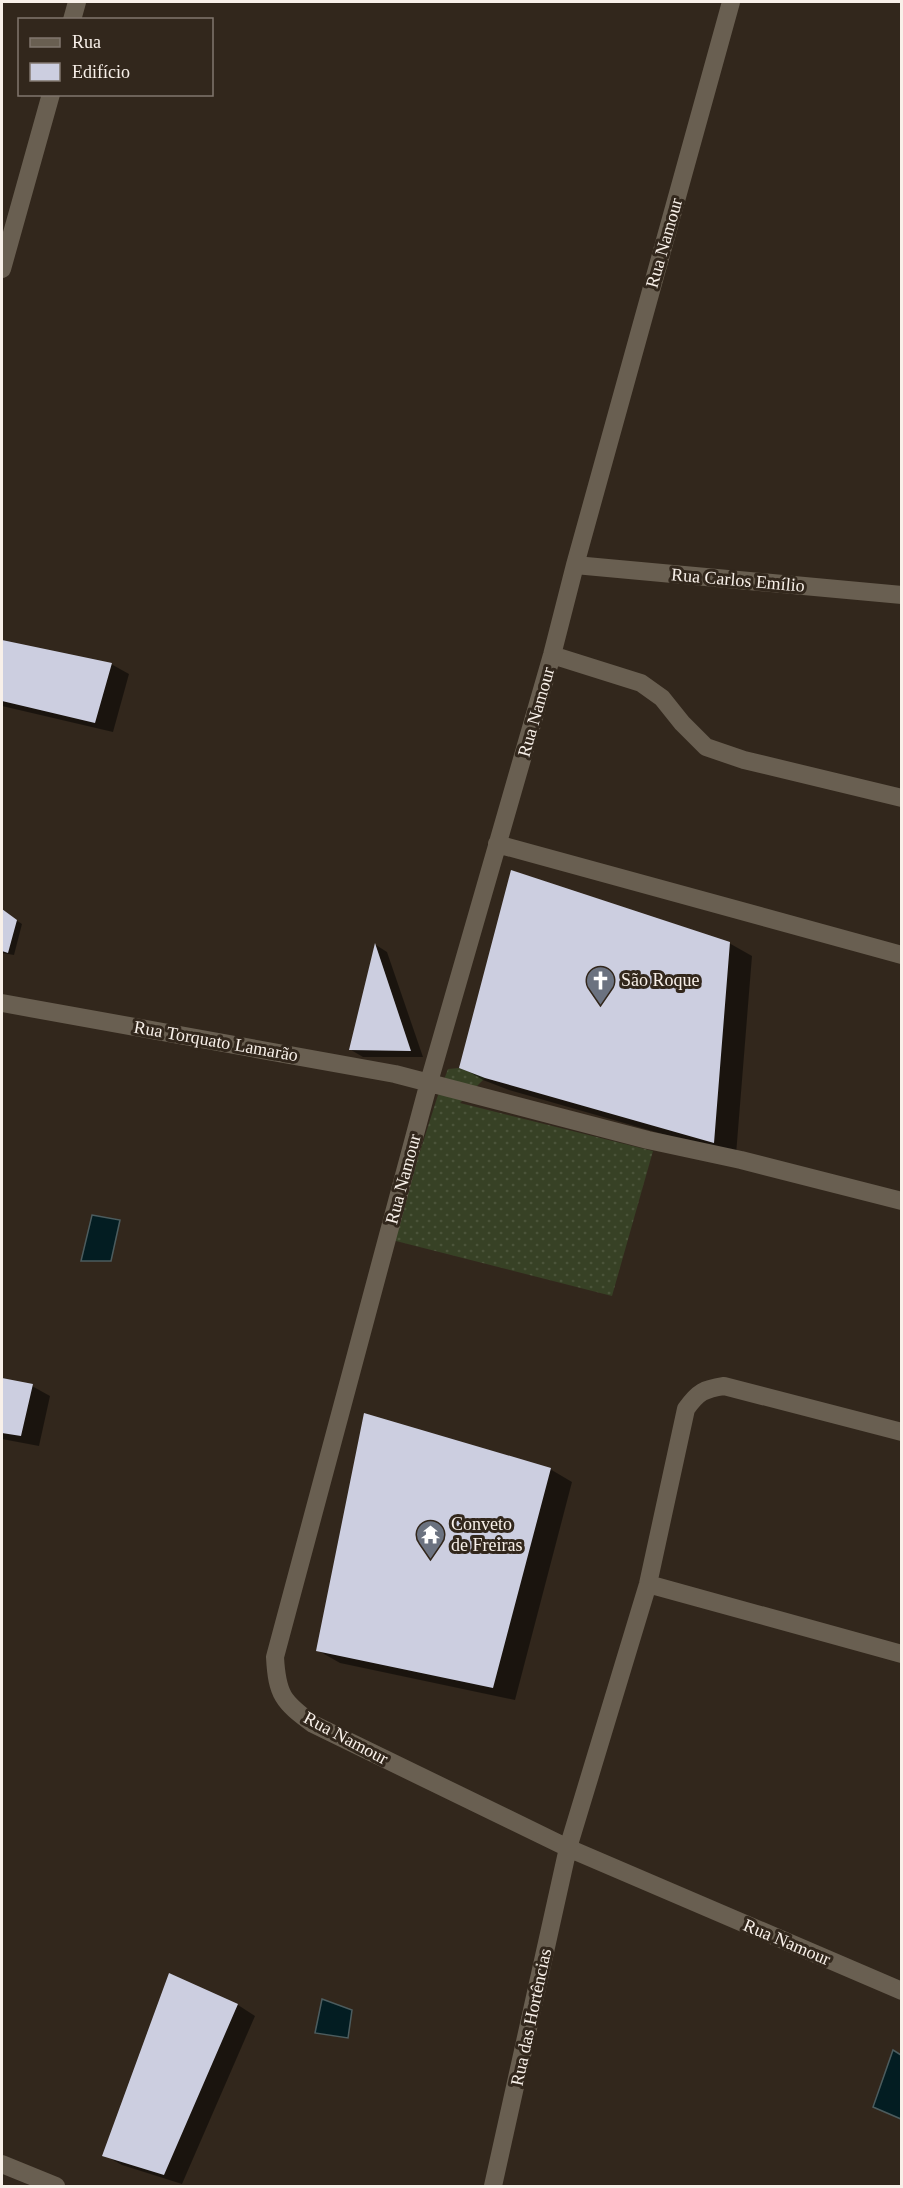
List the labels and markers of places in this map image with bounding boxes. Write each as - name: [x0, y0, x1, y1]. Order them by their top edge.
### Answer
- church icon: São Roque: [584, 964, 616, 1006]
- place label: São Roque: [621, 970, 700, 990]
- place label: Conveto de Freiras: [451, 1514, 522, 1555]
- temple icon: Conveto de Freiras: [414, 1518, 446, 1560]

